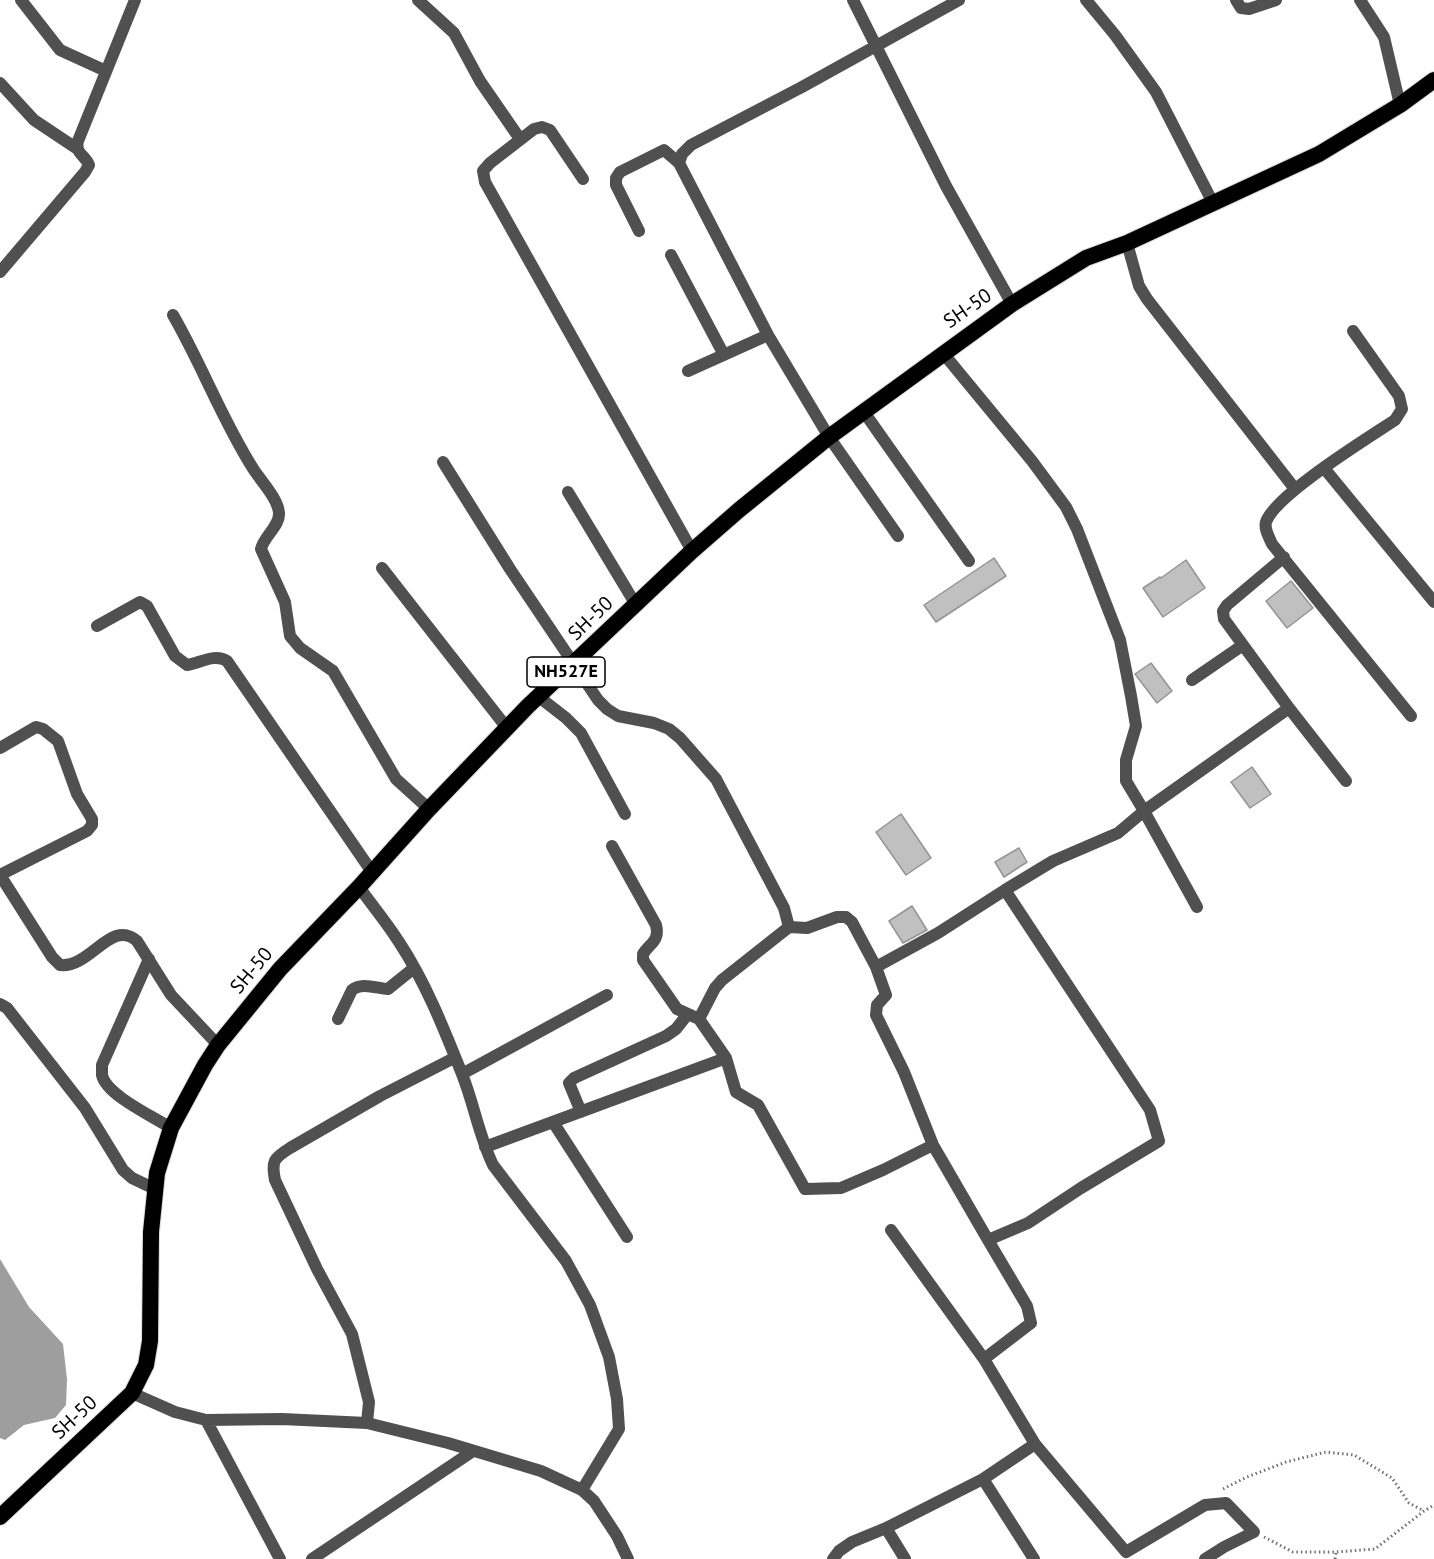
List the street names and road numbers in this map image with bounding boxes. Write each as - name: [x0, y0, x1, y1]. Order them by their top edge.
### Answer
- street label: SH-50: [939, 284, 997, 334]
- street label: SH-50: [564, 592, 618, 646]
- road number: NH527E: [527, 657, 605, 687]
- street label: SH-50: [226, 943, 278, 999]
- street label: SH-50: [47, 1391, 103, 1445]

